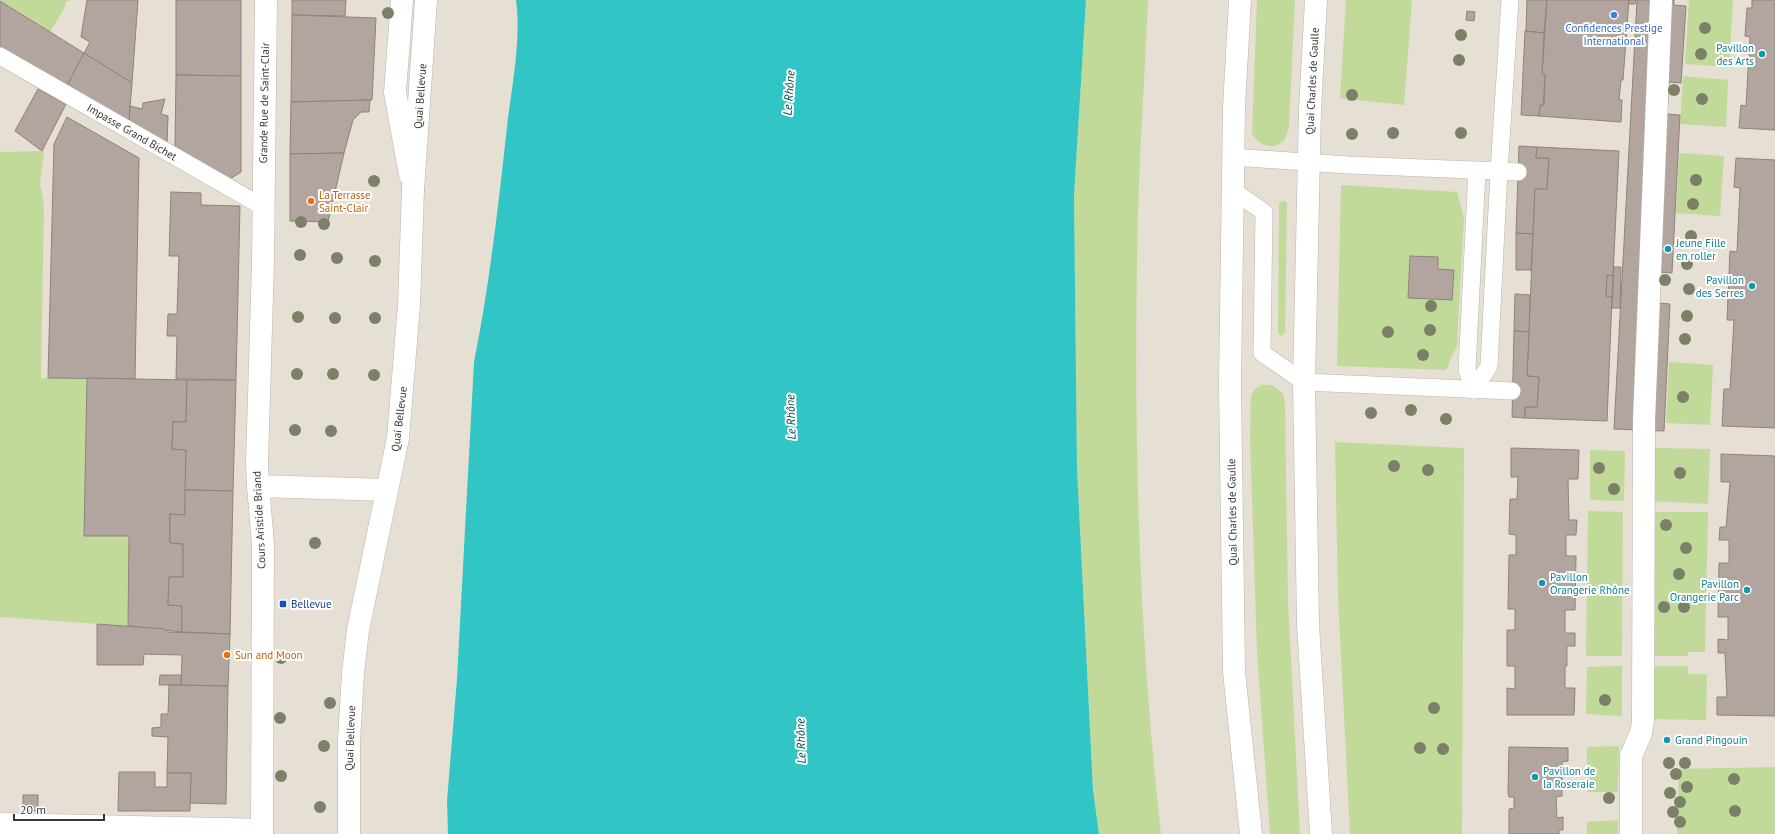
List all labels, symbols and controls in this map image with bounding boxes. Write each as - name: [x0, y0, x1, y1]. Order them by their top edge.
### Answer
- marker: Confidences Prestige International: [1609, 10, 1619, 20]
- place label: Confidences Prestige International: [1565, 21, 1663, 48]
- street label: Quai Charles de Gaulle: [1302, 27, 1322, 135]
- place label: Pavillon des Arts: [1716, 41, 1754, 68]
- street label: Grande Rue de Saint-Clair: [256, 42, 272, 164]
- marker: Pavillon des Arts: [1757, 49, 1767, 59]
- street label: Quai Bellevue: [411, 62, 429, 129]
- water label: Le Rhône: [779, 69, 798, 116]
- street label: Impasse Grand Bichet: [84, 100, 180, 164]
- place label: La Terrasse Saint-Clair: [319, 188, 371, 215]
- marker: La Terrasse Saint-Clair: [306, 196, 316, 206]
- place label: Jeune Fille en roller: [1675, 236, 1726, 263]
- marker: Jeune Fille en roller: [1663, 244, 1673, 254]
- place label: Pavillon des Serres: [1696, 273, 1744, 300]
- marker: Pavillon des Serres: [1747, 281, 1757, 291]
- street label: Quai Bellevue: [388, 385, 410, 452]
- water label: Le Rhône: [782, 394, 799, 440]
- street label: Quai Charles de Gaulle: [1224, 458, 1240, 566]
- street label: Cours Aristide Briand: [249, 471, 269, 569]
- place label: Pavillon Orangerie Rhône: [1550, 570, 1630, 597]
- place label: Pavillon Orangerie Parc: [1670, 577, 1739, 604]
- marker: Pavillon Orangerie Rhône: [1537, 578, 1547, 588]
- marker: Pavillon Orangerie Parc: [1742, 585, 1752, 595]
- place label: Bellevue: [291, 597, 332, 611]
- marker: Bellevue: [278, 599, 288, 609]
- place label: Sun and Moon: [235, 648, 303, 662]
- marker: Sun and Moon: [222, 650, 232, 660]
- street label: Quai Bellevue: [342, 705, 358, 771]
- water label: Le Rhône: [792, 718, 809, 764]
- place label: Grand Pingouin: [1675, 733, 1748, 747]
- marker: Grand Pingouin: [1662, 735, 1672, 745]
- place label: Pavillon de la Roseraie: [1543, 764, 1596, 791]
- marker: Pavillon de la Roseraie: [1530, 772, 1540, 782]
- scale bar: [14, 796, 104, 822]
- text: 20 m: [20, 802, 46, 817]

